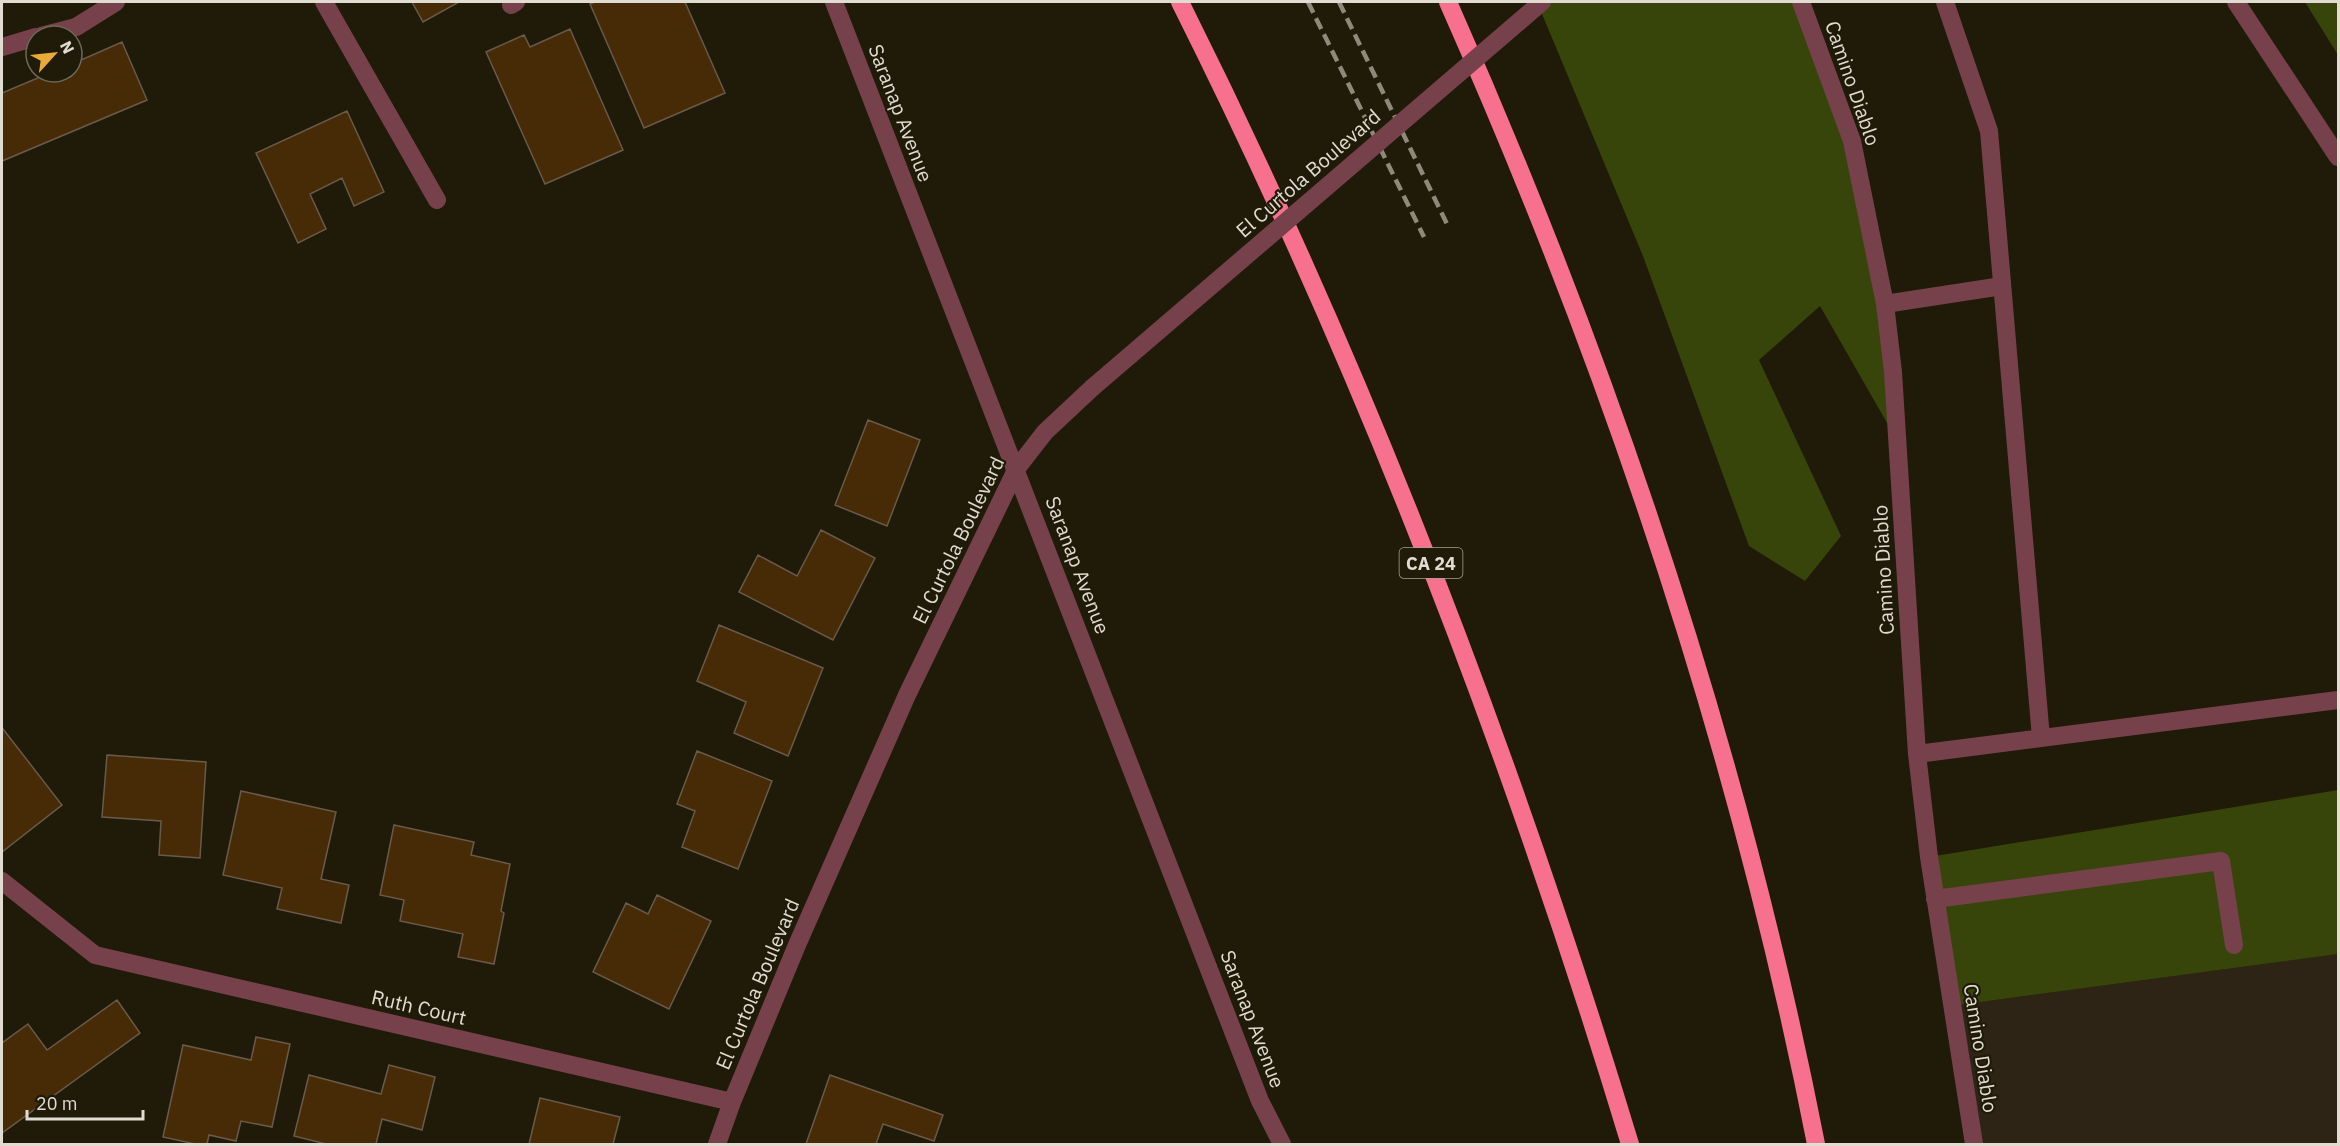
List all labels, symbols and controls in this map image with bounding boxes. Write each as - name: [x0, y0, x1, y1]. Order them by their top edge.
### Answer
- street label: Camino Diablo: [1819, 17, 1887, 149]
- north arrow: [24, 24, 84, 84]
- text: N: [56, 37, 79, 57]
- street label: Saranap Avenue: [862, 40, 940, 186]
- street label: El Curtola Boulevard: [1230, 103, 1386, 243]
- street label: El Curtola Boulevard: [906, 452, 1010, 628]
- street label: Saranap Avenue: [1039, 492, 1117, 638]
- street label: Camino Diablo: [1866, 504, 1900, 636]
- road number: CA 24: [1400, 548, 1462, 578]
- street label: El Curtola Boulevard: [709, 894, 805, 1074]
- street label: Saranap Avenue: [1214, 946, 1292, 1092]
- street label: Camino Diablo: [1957, 982, 2005, 1114]
- street label: Ruth Court: [369, 983, 469, 1031]
- scale bar: [27, 1083, 142, 1121]
- text: 20 m: [36, 1092, 78, 1115]

